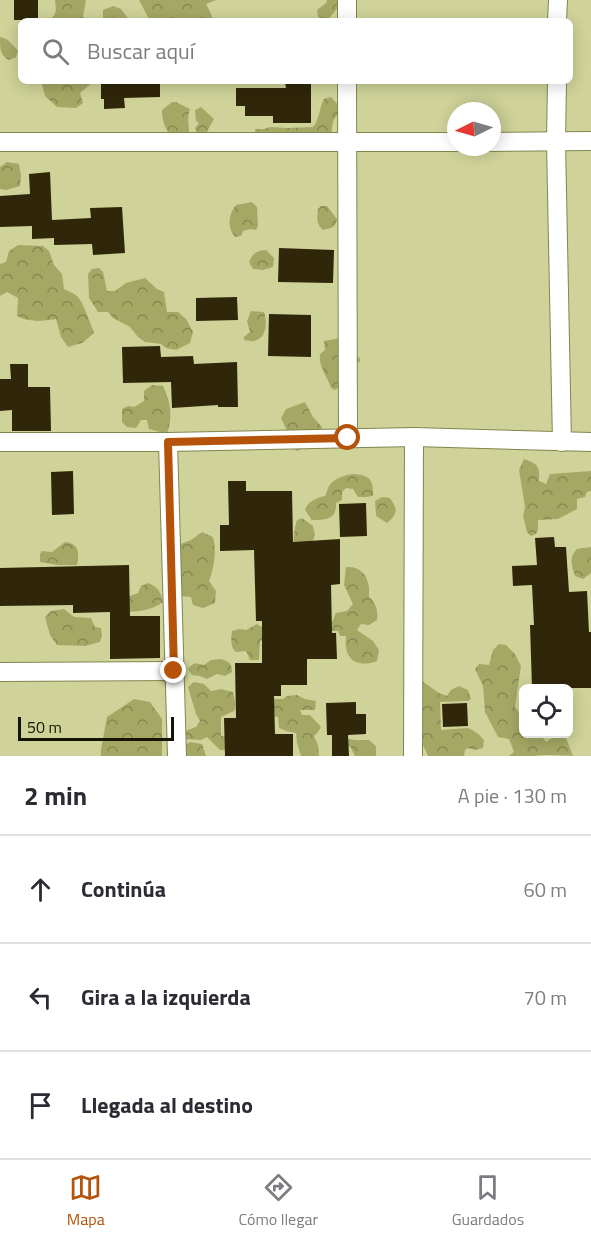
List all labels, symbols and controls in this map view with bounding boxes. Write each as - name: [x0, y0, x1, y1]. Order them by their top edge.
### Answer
- search box: [18, 18, 573, 84]
- text: Buscar aquí: [87, 34, 195, 68]
- icon: search: [39, 35, 72, 68]
- north arrow: [447, 102, 501, 156]
- route start: [334, 424, 360, 450]
- route end: [160, 657, 186, 683]
- map controls: [519, 684, 573, 738]
- button: locate: [519, 684, 573, 738]
- scale bar: [18, 714, 174, 742]
- text: 50 m: [27, 715, 62, 739]
- text: 2 min: [24, 776, 87, 815]
- text: A pie · 130 m: [458, 780, 567, 811]
- text: Continúa: [81, 872, 166, 906]
- icon: ahead: [24, 873, 57, 906]
- text: 60 m: [523, 874, 567, 905]
- text: Gira a la izquierda: [81, 980, 251, 1014]
- icon: left: [24, 981, 57, 1014]
- text: 70 m: [523, 982, 567, 1013]
- text: Llegada al destino: [81, 1088, 253, 1122]
- icon: arrive: [24, 1089, 57, 1122]
- tab: Mapa: [67, 1171, 105, 1231]
- tab: Cómo llegar: [238, 1171, 318, 1231]
- tab: Guardados: [452, 1171, 524, 1231]

